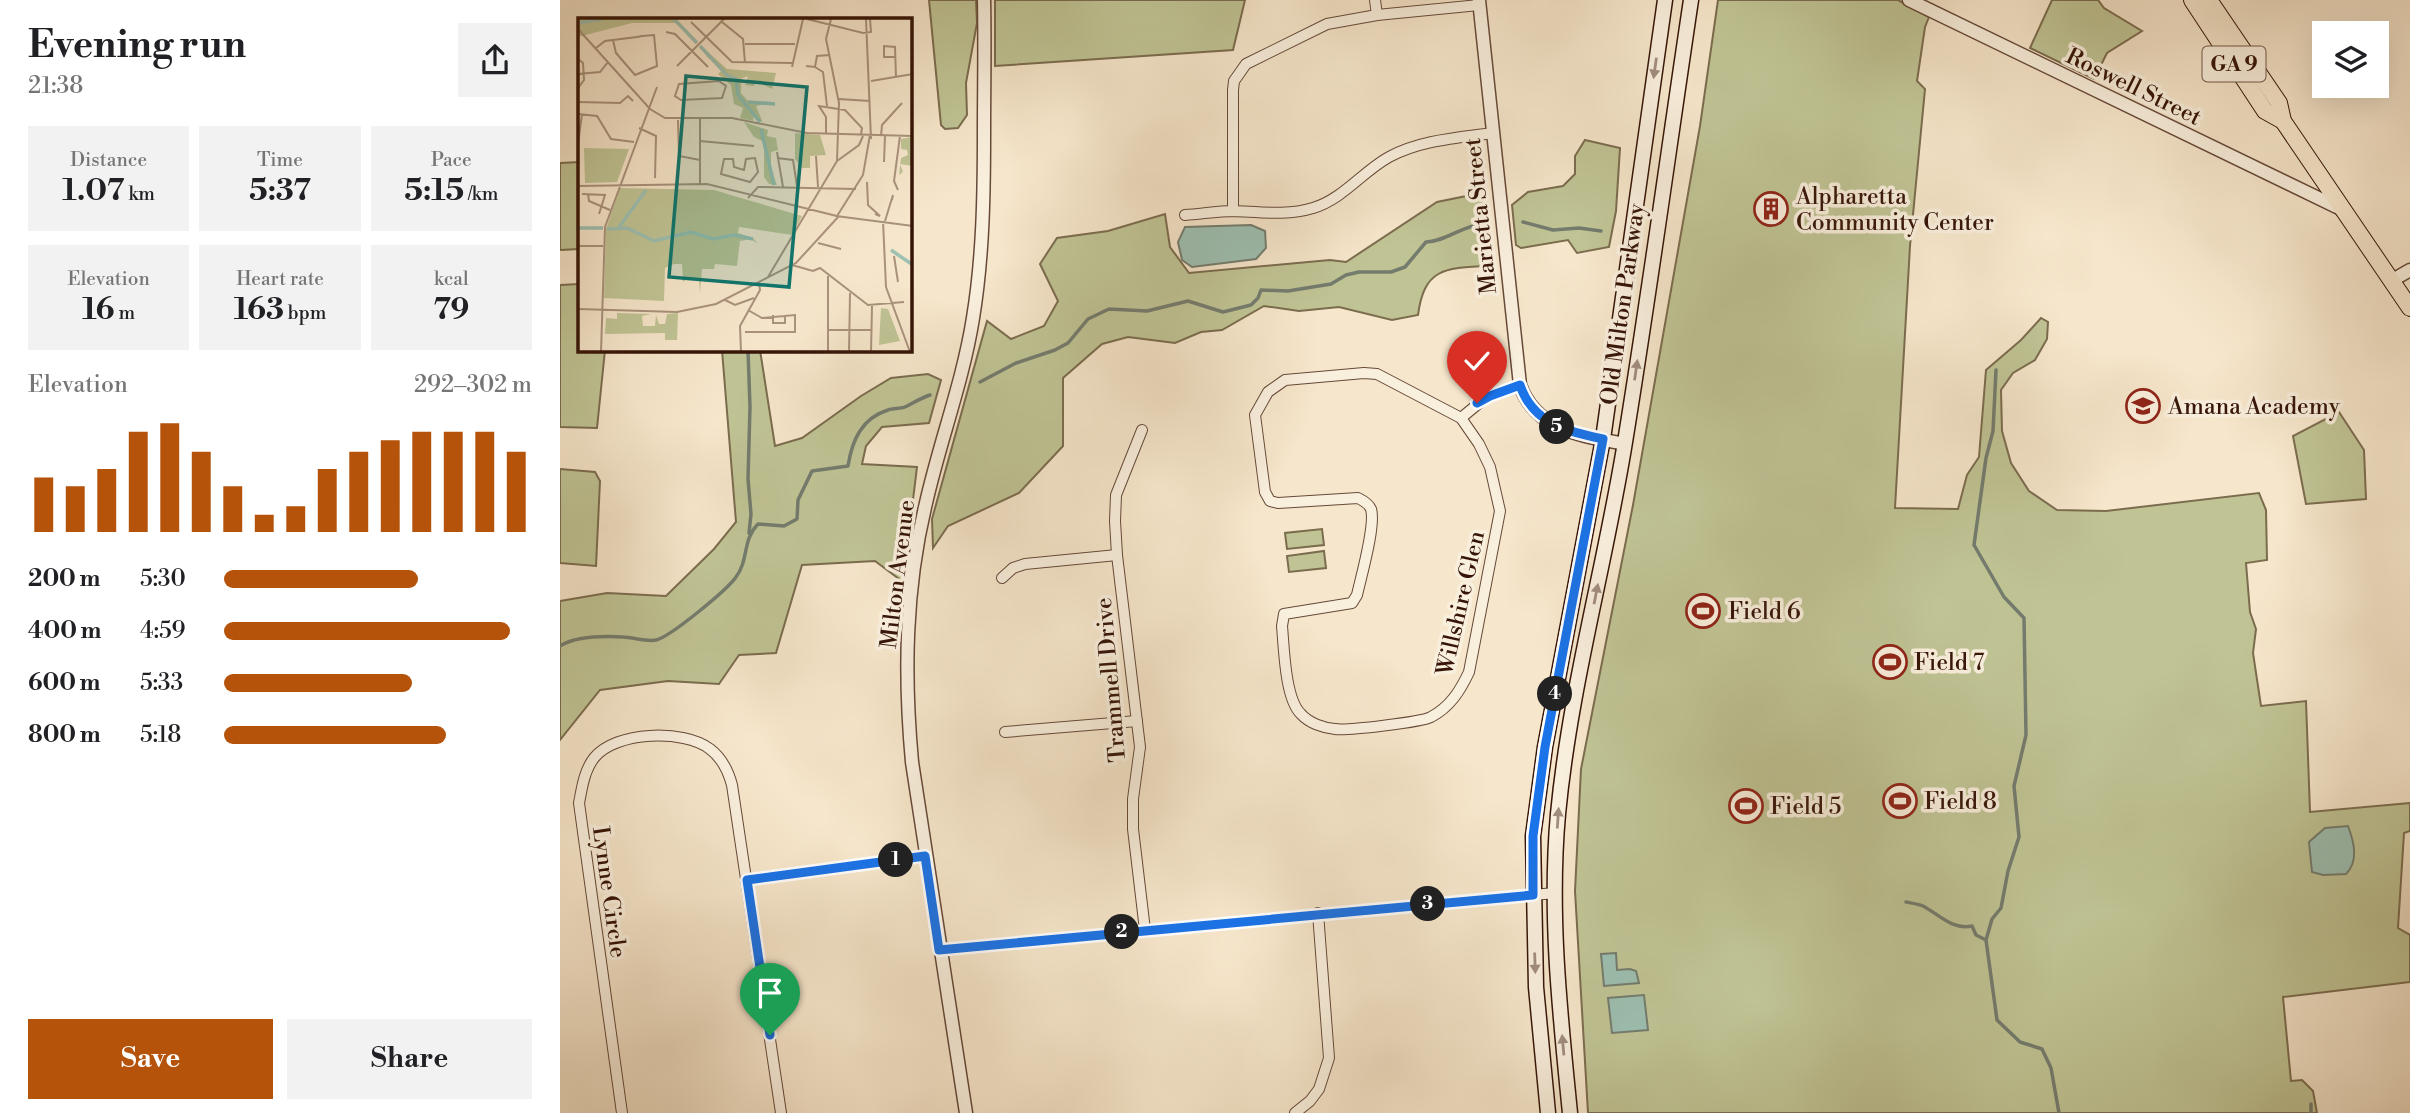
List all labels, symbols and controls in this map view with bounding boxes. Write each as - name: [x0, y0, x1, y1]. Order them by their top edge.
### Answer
- inset map: [578, 18, 912, 352]
- map controls: [2312, 21, 2389, 98]
- button: layers: [2312, 21, 2389, 98]
- text: Evening run: [28, 22, 246, 69]
- button: share: [458, 23, 532, 97]
- street label: Roswell Street: [2061, 42, 2206, 132]
- road number: GA 9: [2202, 46, 2266, 82]
- one-way arrow: [1649, 57, 1660, 79]
- text: 21:38: [28, 72, 83, 100]
- street label: Marietta Street: [1459, 136, 1503, 295]
- text: Distance: [70, 148, 147, 172]
- text: Time: [257, 148, 303, 172]
- text: Pace: [431, 148, 472, 172]
- text: 1.07: [62, 172, 124, 210]
- text: 5:37: [249, 172, 311, 210]
- text: 5:15: [404, 172, 464, 210]
- text: km: [124, 182, 155, 206]
- text: /km: [464, 182, 498, 206]
- place label: Alpharetta Community Center: [1795, 183, 1994, 237]
- building icon: Alpharetta Community Center: [1752, 190, 1790, 228]
- street label: Old Milton Parkway: [1595, 201, 1651, 407]
- text: Elevation: [68, 267, 150, 291]
- text: Heart rate: [236, 267, 324, 291]
- text: kcal: [434, 267, 469, 291]
- text: 16: [82, 291, 115, 329]
- text: 163: [234, 291, 284, 329]
- text: 79: [433, 291, 469, 329]
- text: m: [115, 301, 135, 325]
- text: bpm: [284, 301, 326, 325]
- pin: [1447, 331, 1507, 403]
- icon: check: [1458, 342, 1496, 380]
- one-way arrow: [1630, 359, 1641, 381]
- text: Elevation: [28, 371, 128, 399]
- text: 292–302 m: [414, 371, 532, 399]
- school or university icon: Amana Academy: [2124, 387, 2162, 425]
- place label: Amana Academy: [2167, 393, 2341, 421]
- pin: 5: [1539, 410, 1574, 444]
- text: 5: [1551, 414, 1562, 438]
- street label: Milton Avenue: [875, 498, 921, 650]
- street label: Willshire Glen: [1430, 528, 1491, 679]
- text: 200 m: [28, 565, 100, 593]
- text: 5:30: [140, 565, 186, 593]
- one-way arrow: [1590, 583, 1601, 605]
- sports icon: Field 6: [1684, 592, 1722, 630]
- street label: Trammell Drive: [1090, 596, 1132, 764]
- place label: Field 6: [1728, 598, 1801, 626]
- text: 400 m: [28, 617, 101, 645]
- text: 4:59: [140, 617, 186, 645]
- sports icon: Field 7: [1871, 643, 1909, 681]
- place label: Field 7: [1914, 649, 1985, 677]
- text: 600 m: [28, 669, 101, 697]
- text: 5:33: [140, 669, 183, 697]
- pin: 4: [1538, 676, 1572, 712]
- text: 4: [1548, 681, 1561, 705]
- text: 800 m: [28, 721, 101, 749]
- text: 5:18: [140, 721, 181, 749]
- sports icon: Field 8: [1881, 782, 1919, 820]
- sports icon: Field 5: [1727, 787, 1765, 825]
- place label: Field 8: [1924, 788, 1997, 816]
- place label: Field 5: [1770, 793, 1841, 821]
- one-way arrow: [1553, 807, 1564, 829]
- street label: Lynne Circle: [586, 825, 632, 960]
- pin: 1: [878, 842, 914, 878]
- text: 1: [891, 847, 900, 871]
- pin: 3: [1410, 886, 1446, 922]
- text: 3: [1422, 891, 1433, 915]
- pin: 2: [1104, 914, 1140, 950]
- text: 2: [1116, 919, 1127, 943]
- one-way arrow: [1529, 952, 1541, 974]
- pin: [740, 963, 800, 1035]
- icon: arrive: [751, 974, 789, 1012]
- button: Save: [28, 1019, 273, 1099]
- button: Share: [287, 1019, 532, 1099]
- one-way arrow: [1558, 1034, 1569, 1056]

